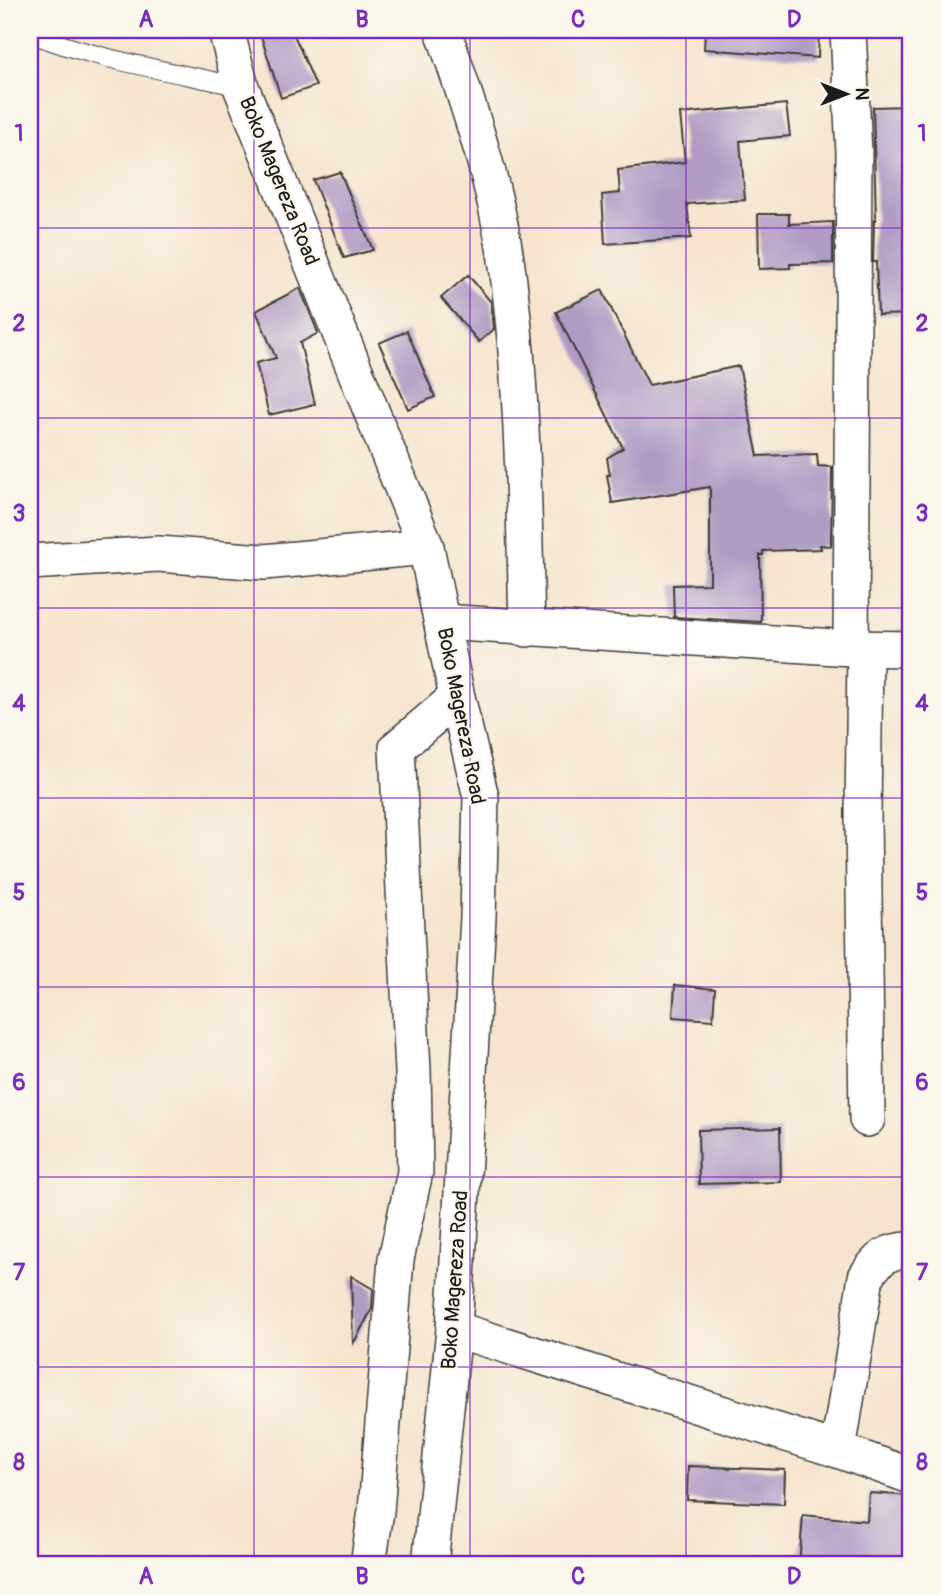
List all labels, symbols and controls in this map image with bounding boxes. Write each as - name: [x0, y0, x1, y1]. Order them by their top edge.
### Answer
- text: A: [139, 5, 154, 34]
- text: B: [355, 5, 369, 34]
- text: C: [571, 5, 585, 34]
- text: D: [787, 5, 801, 34]
- north arrow: [811, 60, 881, 130]
- text: N: [850, 88, 874, 101]
- street label: Boko Magereza Road: [233, 93, 325, 269]
- text: 1: [15, 119, 24, 148]
- text: 1: [918, 119, 927, 148]
- text: 2: [13, 309, 26, 338]
- text: 2: [916, 309, 929, 338]
- text: 3: [13, 499, 25, 528]
- text: 3: [916, 499, 928, 528]
- street label: Boko Magereza Road: [431, 625, 491, 807]
- text: 4: [12, 689, 26, 718]
- text: 4: [915, 689, 929, 718]
- text: 5: [13, 878, 25, 907]
- text: 5: [916, 878, 928, 907]
- text: 6: [12, 1068, 26, 1097]
- text: 6: [915, 1068, 929, 1097]
- street label: Boko Magereza Road: [435, 1189, 475, 1371]
- text: 7: [13, 1258, 26, 1287]
- text: 7: [916, 1258, 929, 1287]
- text: 8: [13, 1448, 25, 1477]
- text: 8: [916, 1448, 928, 1477]
- text: A: [139, 1562, 154, 1591]
- text: B: [355, 1562, 369, 1591]
- text: C: [571, 1562, 585, 1591]
- text: D: [787, 1562, 801, 1591]

